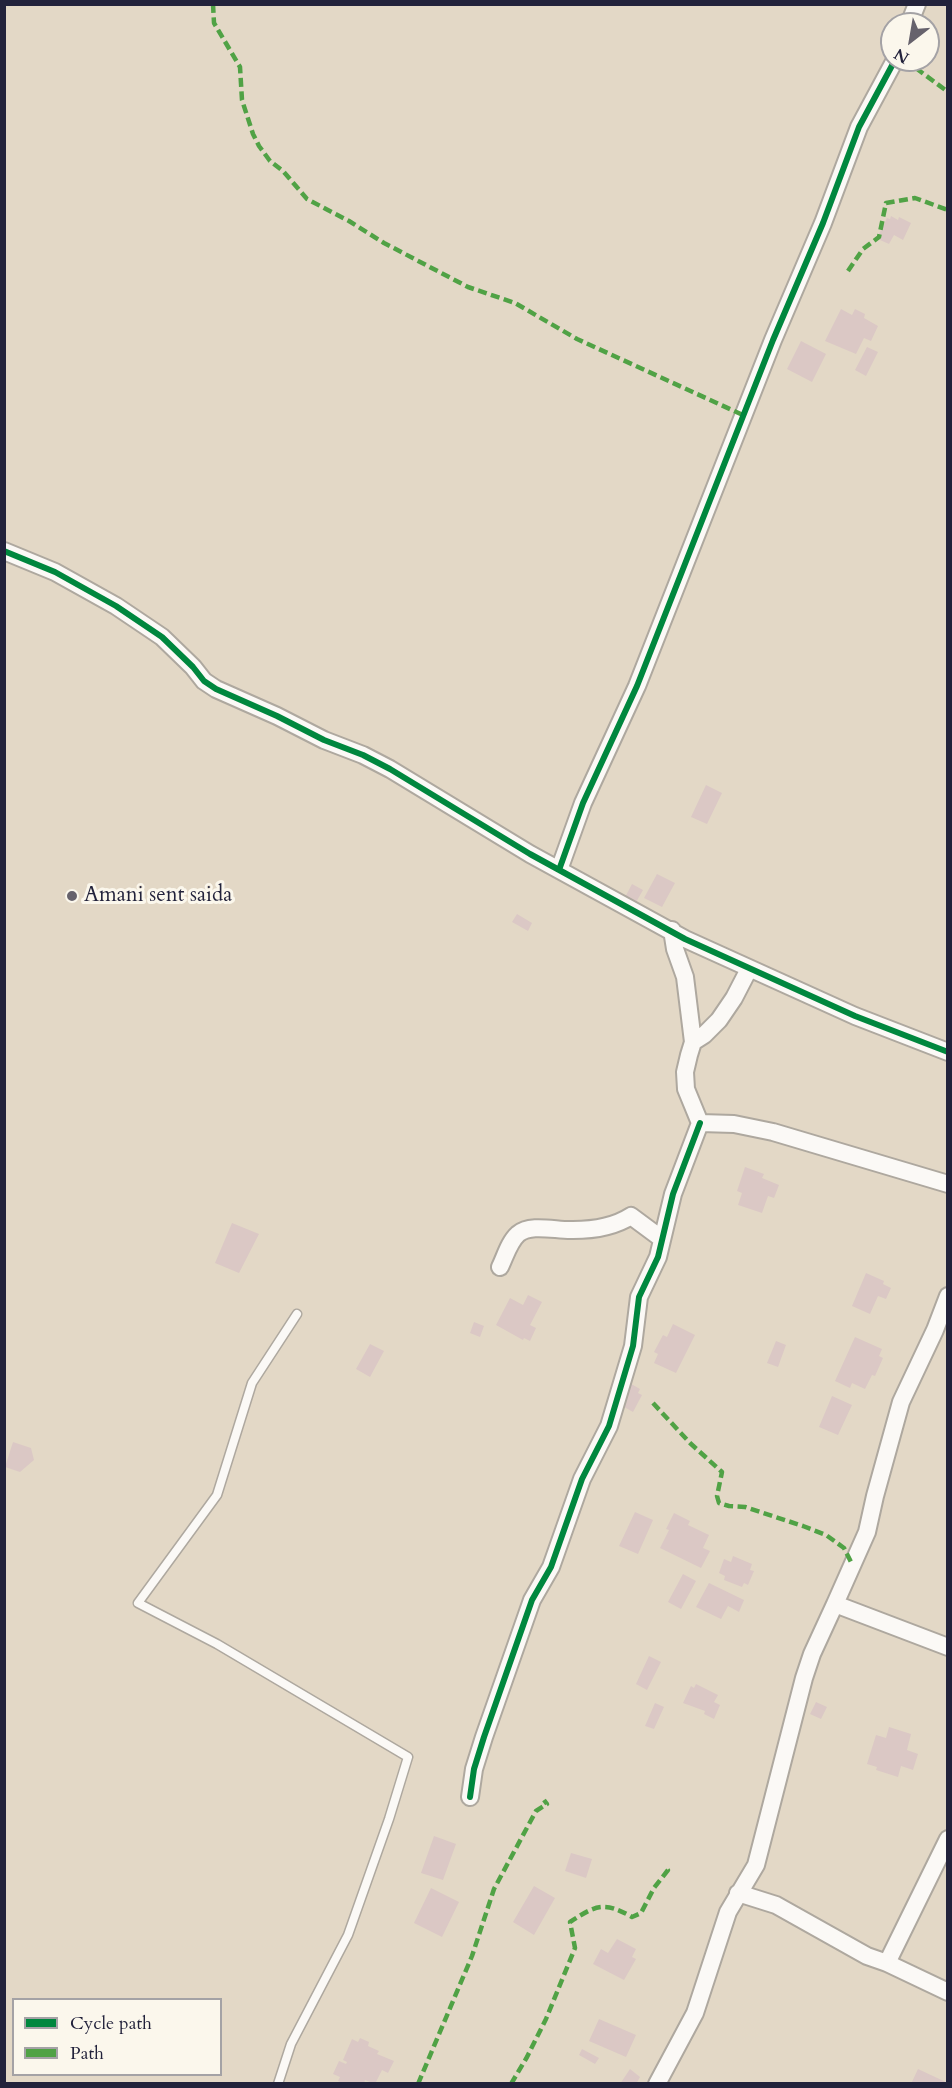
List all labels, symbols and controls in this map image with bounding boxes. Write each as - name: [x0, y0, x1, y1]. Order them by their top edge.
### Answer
- north arrow: [880, 12, 940, 72]
- text: N: [890, 43, 913, 69]
- place label: Amani sent saida: [84, 883, 232, 909]
- marker: Amani sent saida: [65, 889, 79, 903]
- legend: [12, 1998, 222, 2076]
- text: Cycle path: [70, 2011, 152, 2036]
- text: Path: [70, 2041, 104, 2066]

